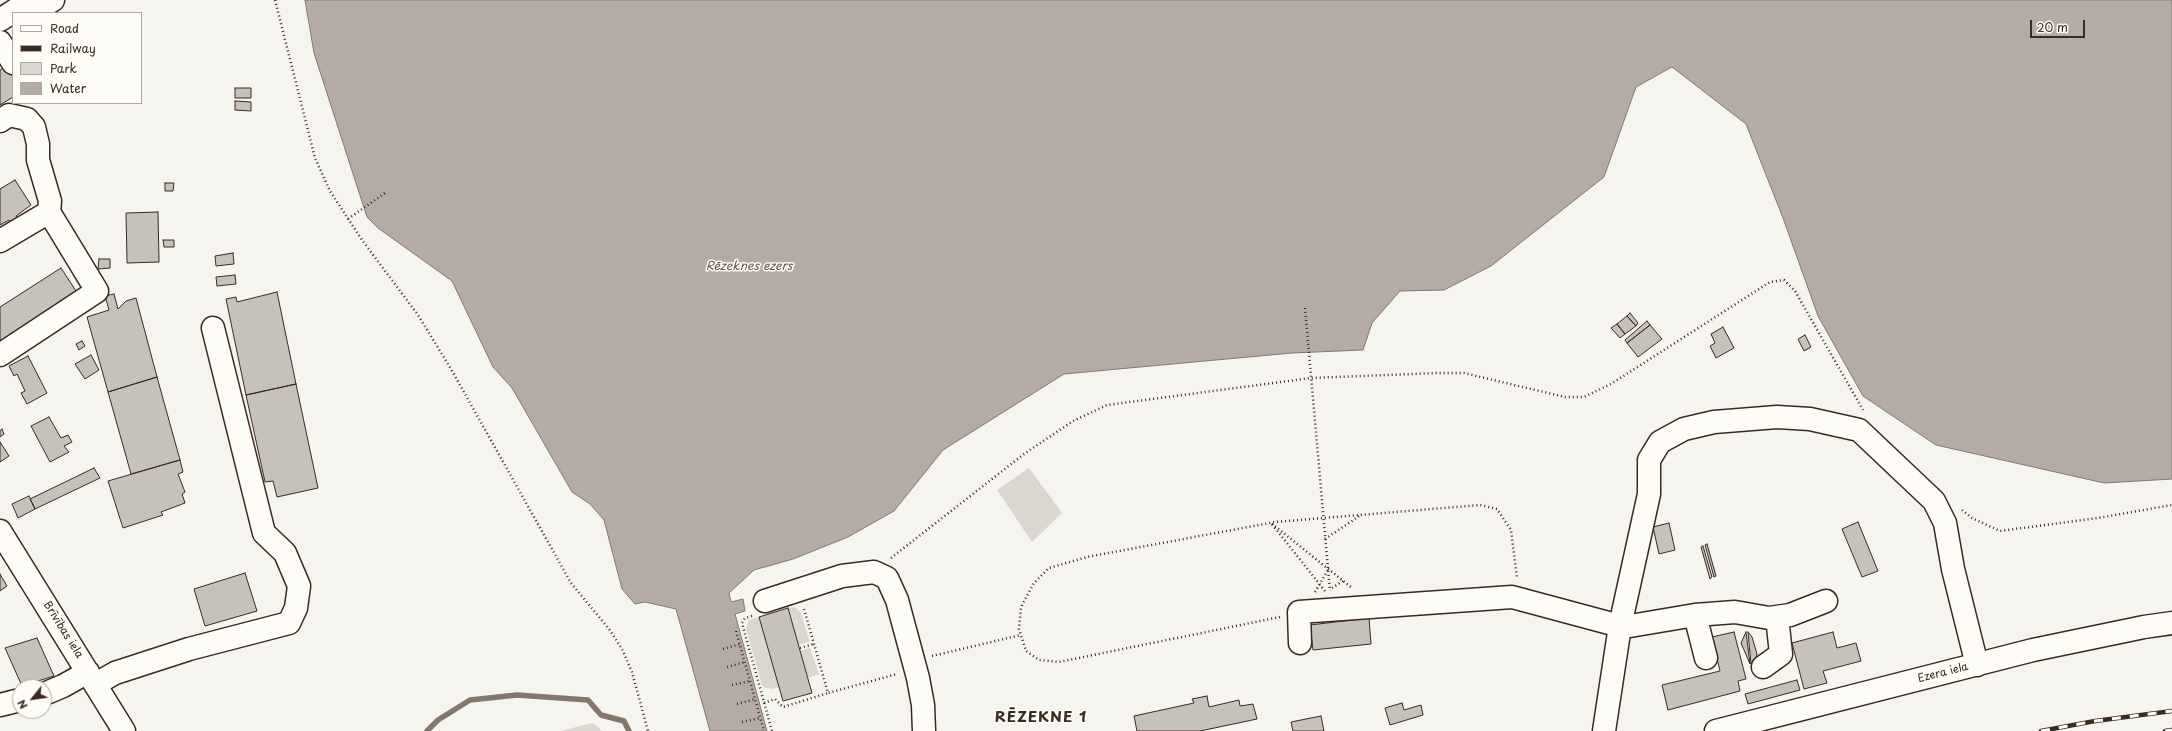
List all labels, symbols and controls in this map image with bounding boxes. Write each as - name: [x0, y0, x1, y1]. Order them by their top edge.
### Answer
- legend: [12, 12, 142, 104]
- scale bar: [2032, 12, 2087, 38]
- text: 20 m: [2037, 18, 2068, 36]
- text: Road: [50, 19, 79, 37]
- text: Railway: [50, 39, 96, 57]
- text: Park: [50, 59, 77, 77]
- text: Water: [50, 79, 86, 97]
- water label: Rēzeknes ezers: [706, 260, 792, 274]
- street label: Brīvības iela: [40, 599, 86, 661]
- street label: Ezera iela: [1916, 660, 1970, 686]
- north arrow: [12, 679, 52, 719]
- text: N: [12, 697, 32, 713]
- district label: RĒZEKNE 1: [995, 709, 1087, 727]

